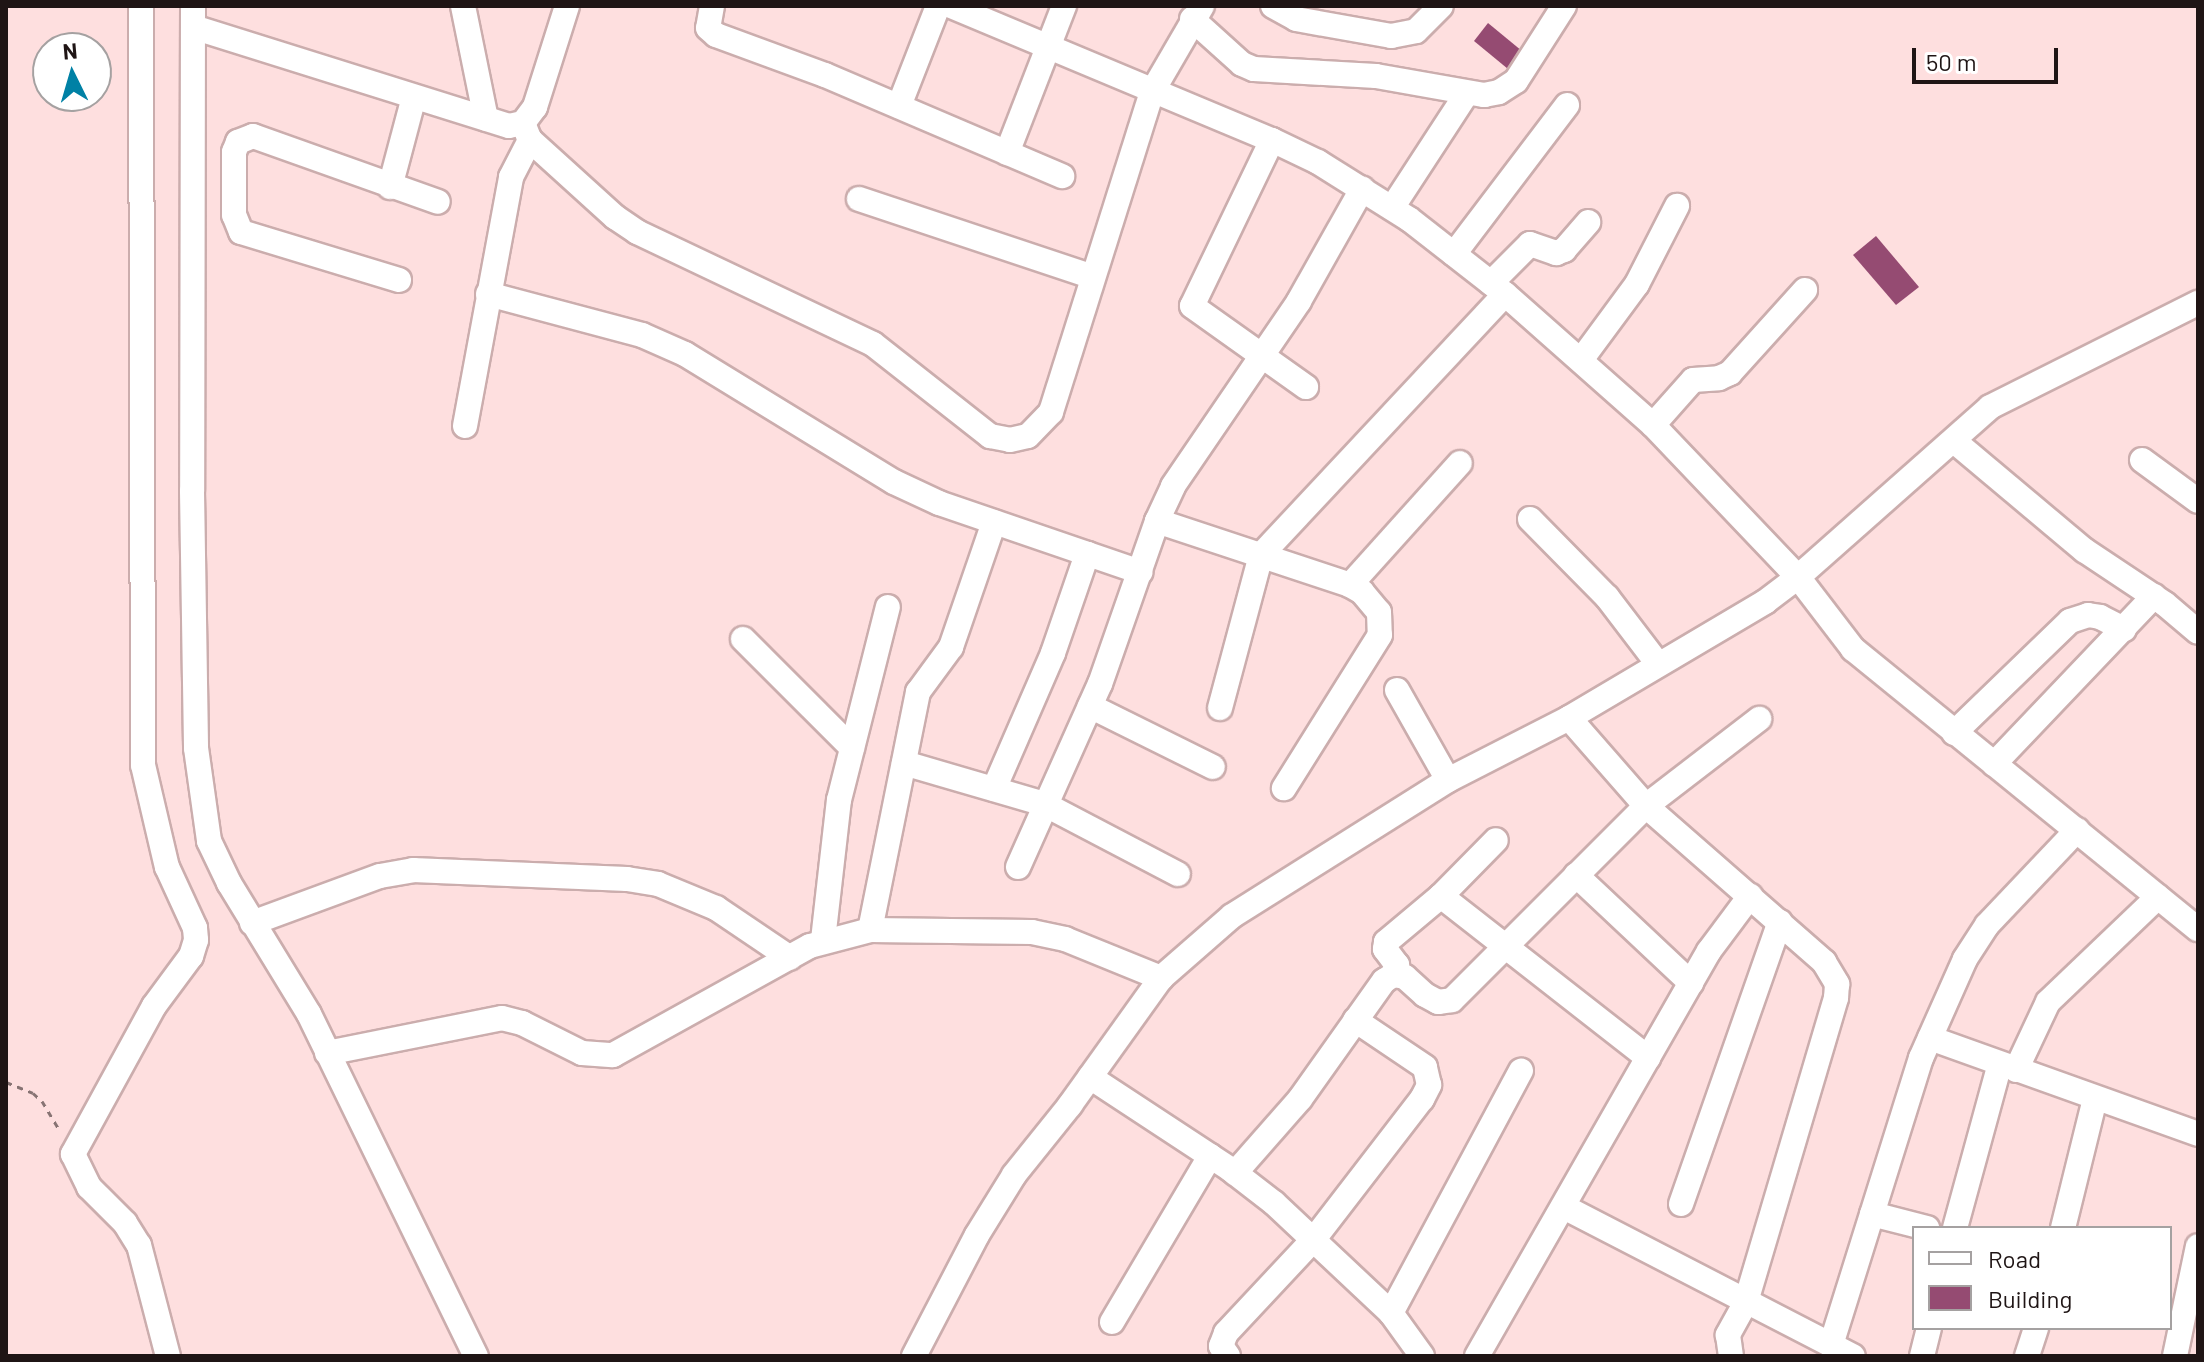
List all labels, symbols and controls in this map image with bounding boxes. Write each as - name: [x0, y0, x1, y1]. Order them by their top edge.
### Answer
- north arrow: [32, 32, 112, 112]
- scale bar: [1916, 32, 2062, 82]
- text: N: [62, 36, 79, 64]
- text: 50 m: [1926, 47, 1977, 76]
- legend: [1912, 1226, 2172, 1330]
- text: Road: [1988, 1244, 2041, 1273]
- text: Building: [1988, 1284, 2072, 1313]

